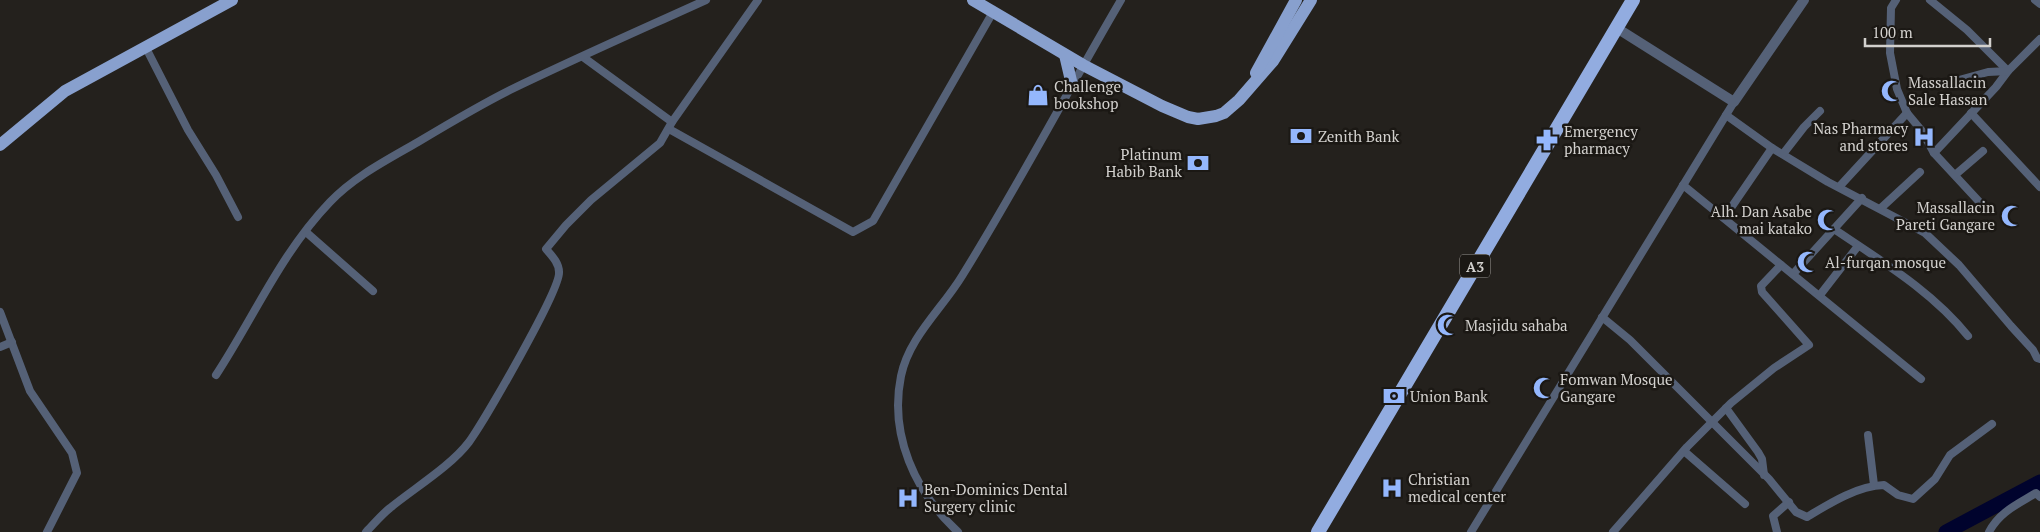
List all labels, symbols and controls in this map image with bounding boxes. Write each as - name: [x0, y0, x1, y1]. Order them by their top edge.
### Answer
- scale bar: [1865, 15, 1990, 47]
- text: 100 m: [1872, 22, 1913, 42]
- place label: Massallacin Sale Hassan: [1908, 72, 1987, 109]
- place label: Challenge bookshop: [1054, 76, 1121, 113]
- mosque icon: Massallacin Sale Hassan: [1879, 78, 1905, 104]
- shop icon: Challenge bookshop: [1025, 82, 1051, 108]
- place label: Nas Pharmacy and stores: [1813, 118, 1908, 155]
- place label: Emergency pharmacy: [1564, 121, 1638, 158]
- bank icon: Zenith Bank: [1288, 123, 1314, 149]
- hospital icon: Nas Pharmacy and stores: [1911, 124, 1937, 150]
- place label: Zenith Bank: [1318, 126, 1399, 146]
- pharmacy icon: Emergency pharmacy: [1534, 127, 1560, 153]
- place label: Platinum Habib Bank: [1106, 144, 1182, 181]
- bank icon: Platinum Habib Bank: [1185, 150, 1211, 176]
- place label: Massallacin Pareti Gangare: [1896, 197, 1995, 234]
- place label: Alh. Dan Asabe mai katako: [1711, 201, 1812, 238]
- mosque icon: Massallacin Pareti Gangare: [1999, 203, 2025, 229]
- mosque icon: Alh. Dan Asabe mai katako: [1815, 207, 1841, 233]
- mosque icon: Al-furqan mosque: [1795, 249, 1821, 275]
- place label: Al-furqan mosque: [1825, 252, 1946, 272]
- road number: A3: [1460, 255, 1490, 278]
- mosque icon: Masjidu sahaba: [1435, 312, 1461, 338]
- place label: Masjidu sahaba: [1465, 315, 1568, 335]
- place label: Fomwan Mosque Gangare: [1560, 369, 1673, 406]
- mosque icon: Fomwan Mosque Gangare: [1531, 375, 1557, 401]
- bank icon: Union Bank: [1381, 383, 1407, 409]
- place label: Union Bank: [1410, 386, 1488, 406]
- place label: Christian medical center: [1408, 469, 1506, 506]
- hospital icon: Christian medical center: [1379, 475, 1405, 501]
- place label: Ben-Dominics Dental Surgery clinic: [924, 479, 1068, 516]
- hospital icon: Ben-Dominics Dental Surgery clinic: [895, 485, 921, 511]

